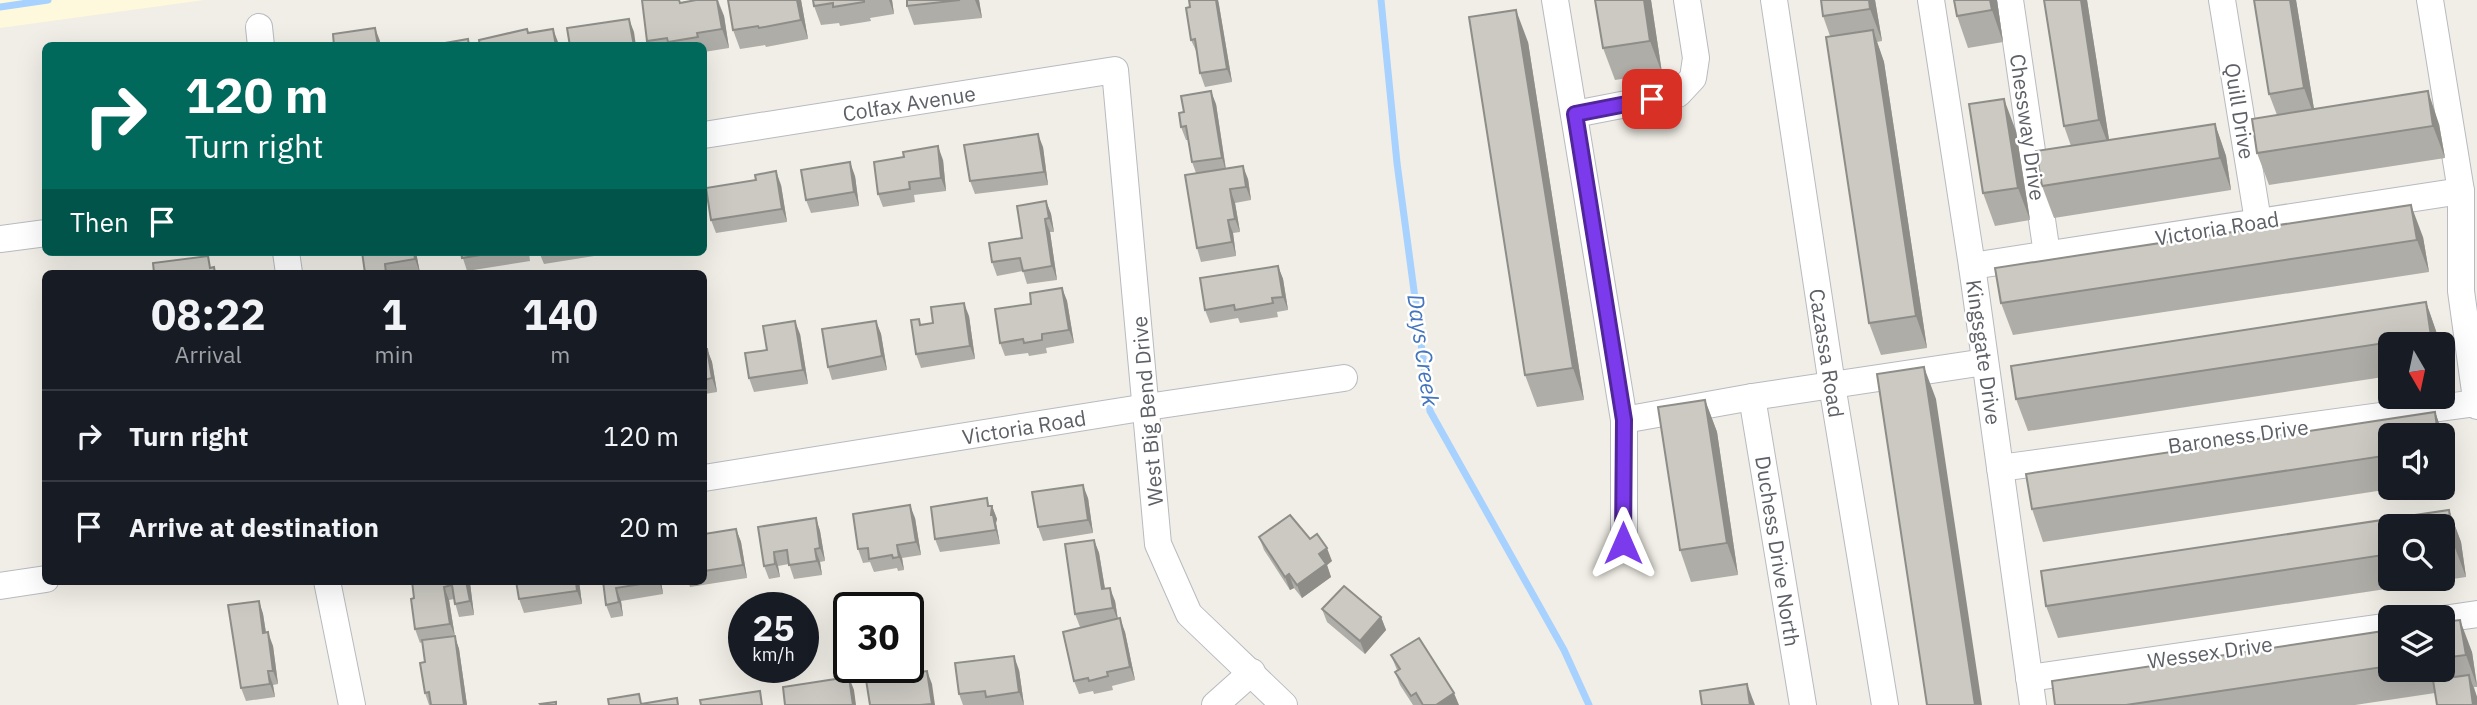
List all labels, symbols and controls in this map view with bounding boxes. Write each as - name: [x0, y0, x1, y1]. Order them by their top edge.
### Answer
- street label: Chessway Drive: [2004, 52, 2052, 202]
- street label: Quill Drive: [2219, 61, 2261, 161]
- text: 120 m: [185, 63, 329, 126]
- pin: [1622, 69, 1682, 129]
- icon: right: [70, 70, 161, 161]
- street label: Colfax Avenue: [841, 79, 977, 127]
- icon: arrive: [1633, 80, 1671, 118]
- text: Turn right: [185, 125, 323, 167]
- icon: arrive: [143, 203, 181, 241]
- street label: Victoria Road: [2153, 204, 2281, 252]
- text: Then: [70, 205, 129, 239]
- street label: Kingsgate Drive: [1960, 278, 2008, 426]
- text: 08:22: [151, 287, 266, 342]
- text: 1: [381, 287, 407, 342]
- text: 140: [522, 287, 598, 342]
- street label: Cazassa Road: [1803, 287, 1851, 419]
- water label: Days Creek: [1401, 292, 1447, 409]
- street label: West Big Bend Drive: [1125, 315, 1169, 507]
- north arrow: [2378, 332, 2455, 410]
- map controls: [2378, 332, 2455, 682]
- text: Arrival: [175, 339, 242, 369]
- text: min: [375, 339, 413, 369]
- text: m: [550, 339, 570, 369]
- street label: Victoria Road: [960, 403, 1088, 451]
- street label: Baroness Drive: [2166, 412, 2310, 460]
- icon: right: [70, 417, 108, 455]
- text: Turn right: [129, 419, 248, 453]
- text: 120 m: [603, 419, 679, 453]
- button: sound: [2378, 423, 2455, 500]
- street label: Duchess Drive North: [1749, 454, 1807, 648]
- position arrow: [1586, 506, 1660, 580]
- icon: arrive: [70, 508, 108, 546]
- text: Arrive at destination: [129, 510, 379, 544]
- text: 20 m: [619, 510, 679, 544]
- button: search: [2378, 514, 2455, 591]
- speed limit sign: 30: [833, 592, 924, 683]
- text: 25: [752, 605, 795, 651]
- button: layers: [2378, 605, 2455, 682]
- street label: Wessex Drive: [2146, 629, 2274, 675]
- text: km/h: [752, 643, 795, 666]

